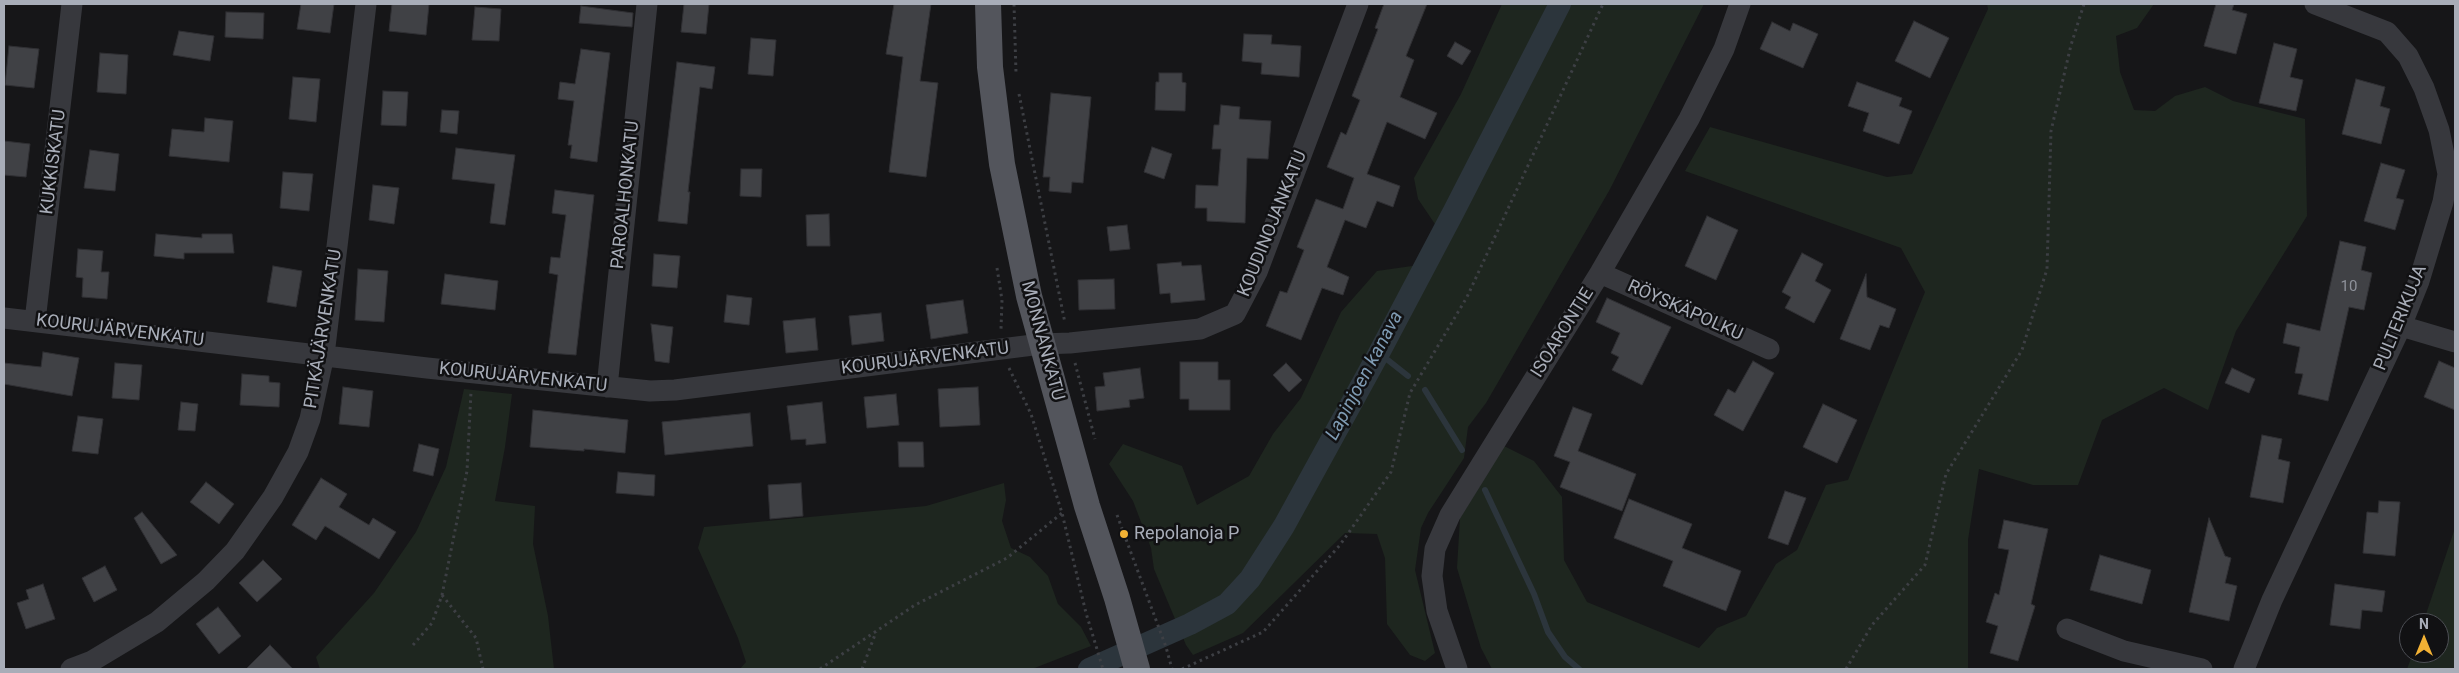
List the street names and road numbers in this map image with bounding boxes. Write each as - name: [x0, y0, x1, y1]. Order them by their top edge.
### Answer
- street label: KUKKISKATU: [37, 108, 71, 216]
- street label: PAROALHONKATU: [607, 120, 645, 270]
- street label: KOUDINOJANKATU: [1234, 148, 1312, 300]
- street label: PITKÄJÄRVENKATU: [301, 248, 347, 410]
- street label: PULTERIKUJA: [2370, 262, 2432, 374]
- street label: RÖYSKÄPOLKU: [1624, 276, 1746, 346]
- street label: MONNANKATU: [1016, 279, 1068, 403]
- street label: ISOARONTIE: [1527, 284, 1599, 382]
- street label: KOURUJÄRVENKATU: [35, 310, 205, 352]
- street label: KOURUJÄRVENKATU: [840, 338, 1010, 380]
- street label: KOURUJÄRVENKATU: [438, 358, 608, 398]

